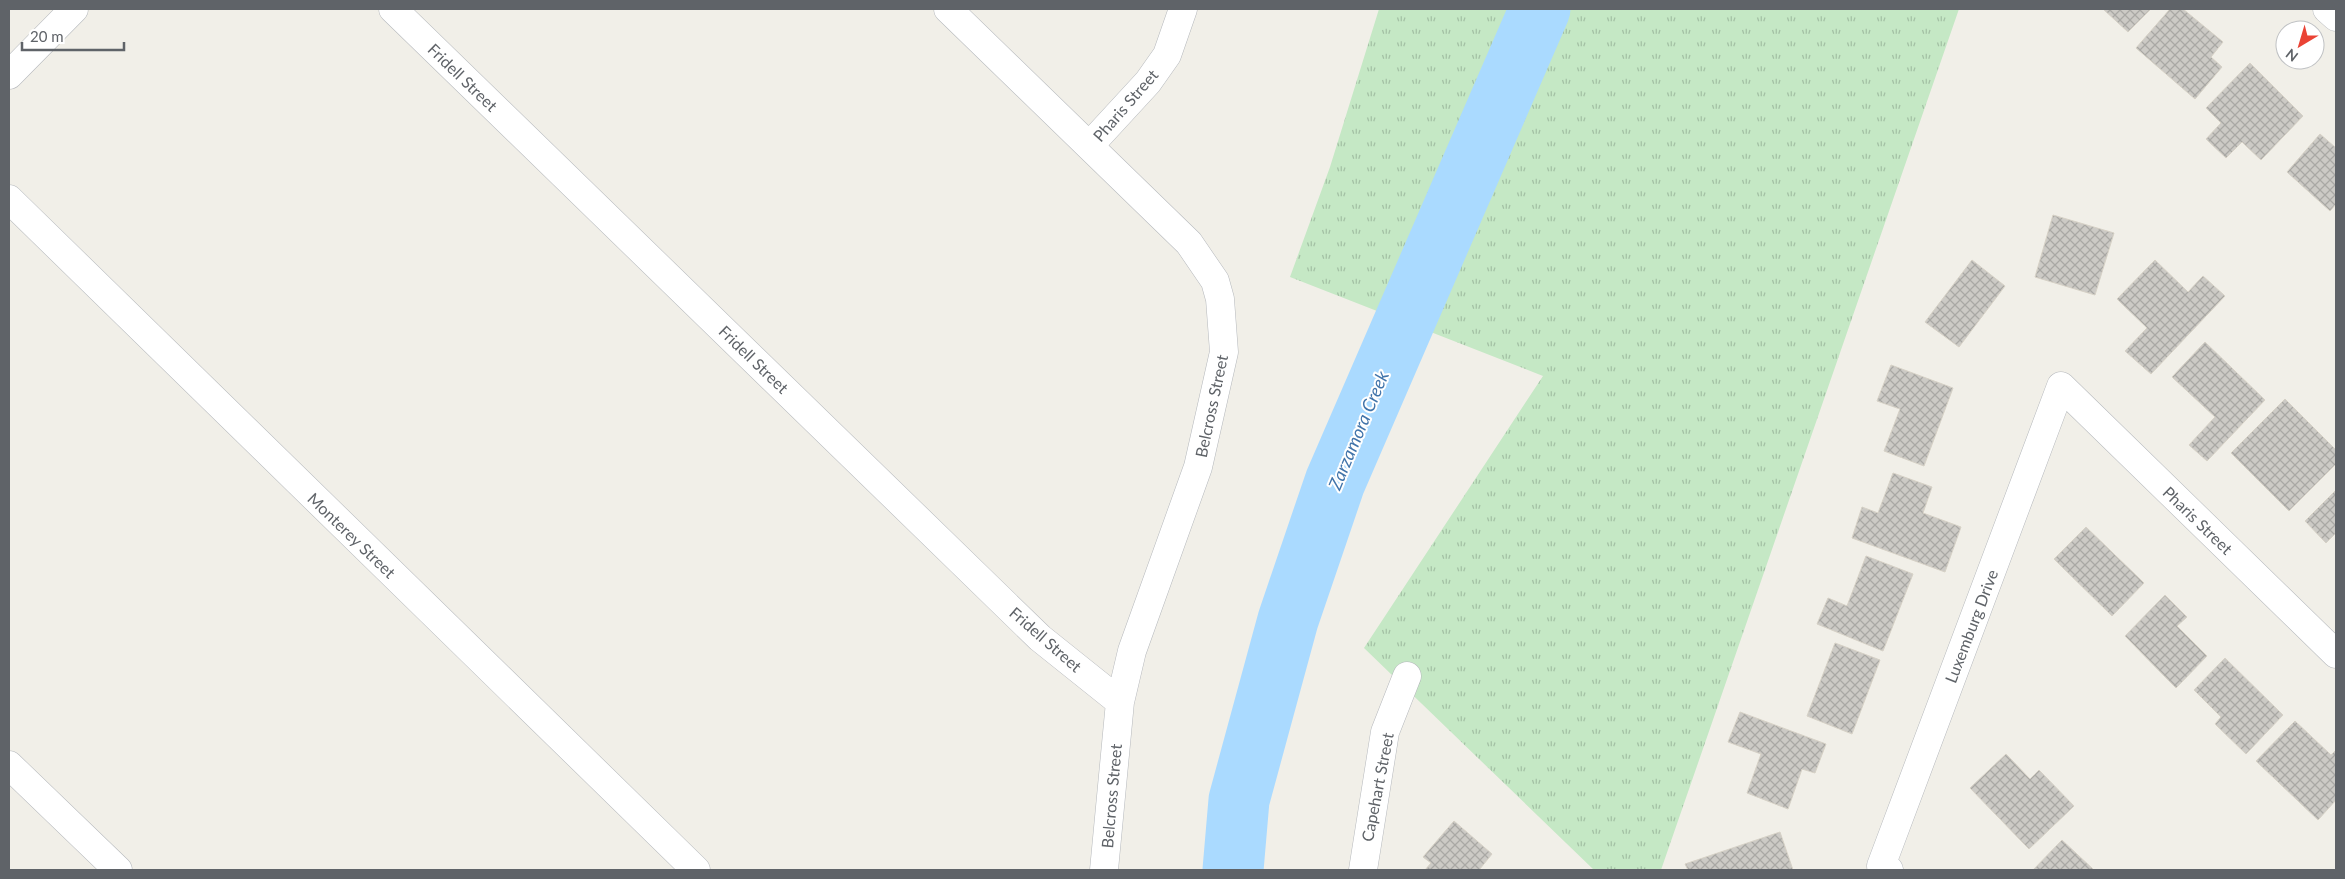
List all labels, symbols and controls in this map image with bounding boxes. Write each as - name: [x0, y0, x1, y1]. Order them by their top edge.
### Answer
- scale bar: [22, 20, 125, 52]
- north arrow: [2275, 20, 2325, 70]
- text: 20 m: [30, 27, 64, 45]
- street label: Fridell Street: [424, 39, 502, 115]
- text: N: [2282, 46, 2301, 66]
- street label: Pharis Street: [1089, 65, 1162, 145]
- street label: Fridell Street: [715, 321, 793, 397]
- street label: Belcross Street: [1191, 353, 1231, 459]
- water label: Zarzamora Creek: [1323, 367, 1393, 494]
- street label: Pharis Street: [2159, 482, 2237, 558]
- street label: Monterey Street: [304, 488, 400, 582]
- street label: Luxemburg Drive: [1941, 567, 2001, 685]
- street label: Fridell Street: [1006, 603, 1086, 676]
- street label: Capehart Street: [1357, 731, 1397, 843]
- street label: Belcross Street: [1097, 743, 1125, 849]

